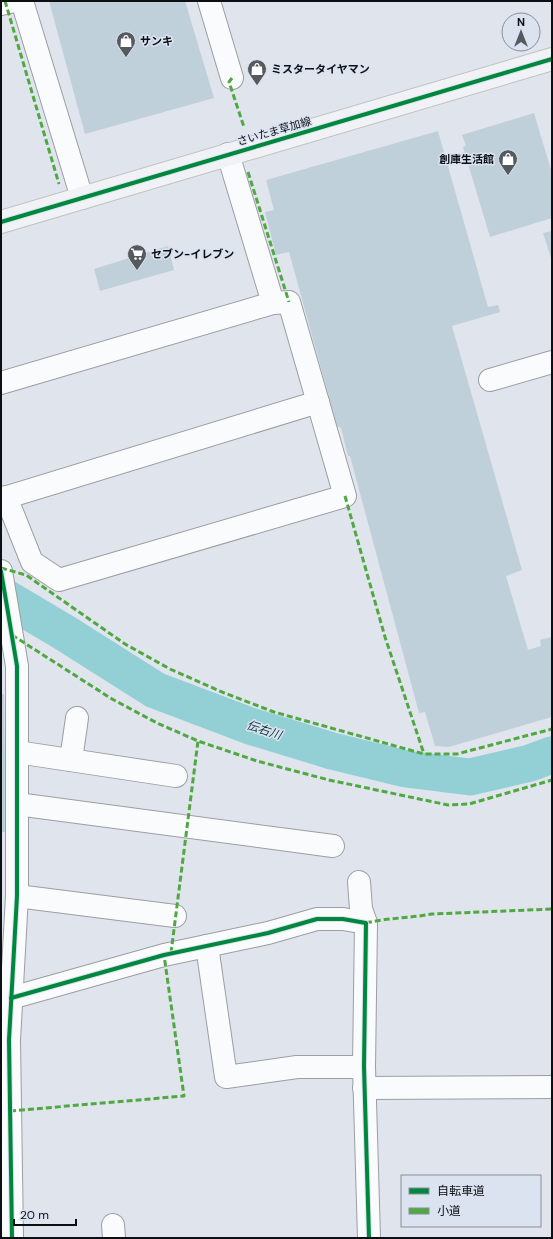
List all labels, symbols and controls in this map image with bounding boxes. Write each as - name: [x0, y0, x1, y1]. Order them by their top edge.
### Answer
- north arrow: [501, 12, 541, 52]
- text: N: [517, 15, 525, 29]
- shop icon: サンキ: [115, 30, 137, 58]
- place label: サンキ: [140, 34, 173, 48]
- shop icon: ミスタータイヤマン: [246, 58, 268, 86]
- place label: ミスタータイヤマン: [271, 62, 370, 76]
- street label: さいたま草加線: [235, 114, 313, 148]
- shop icon: 創庫生活館: [497, 148, 519, 176]
- place label: 創庫生活館: [439, 152, 494, 166]
- supermarket icon: セブン-イレブン: [126, 243, 148, 271]
- place label: セブン-イレブン: [151, 247, 234, 261]
- water label: 伝右川: [244, 717, 285, 744]
- legend: [401, 1175, 541, 1227]
- text: 自転車道: [437, 1183, 485, 1199]
- scale bar: [14, 1201, 76, 1227]
- text: 小道: [437, 1203, 461, 1219]
- text: 20 m: [20, 1207, 49, 1223]

